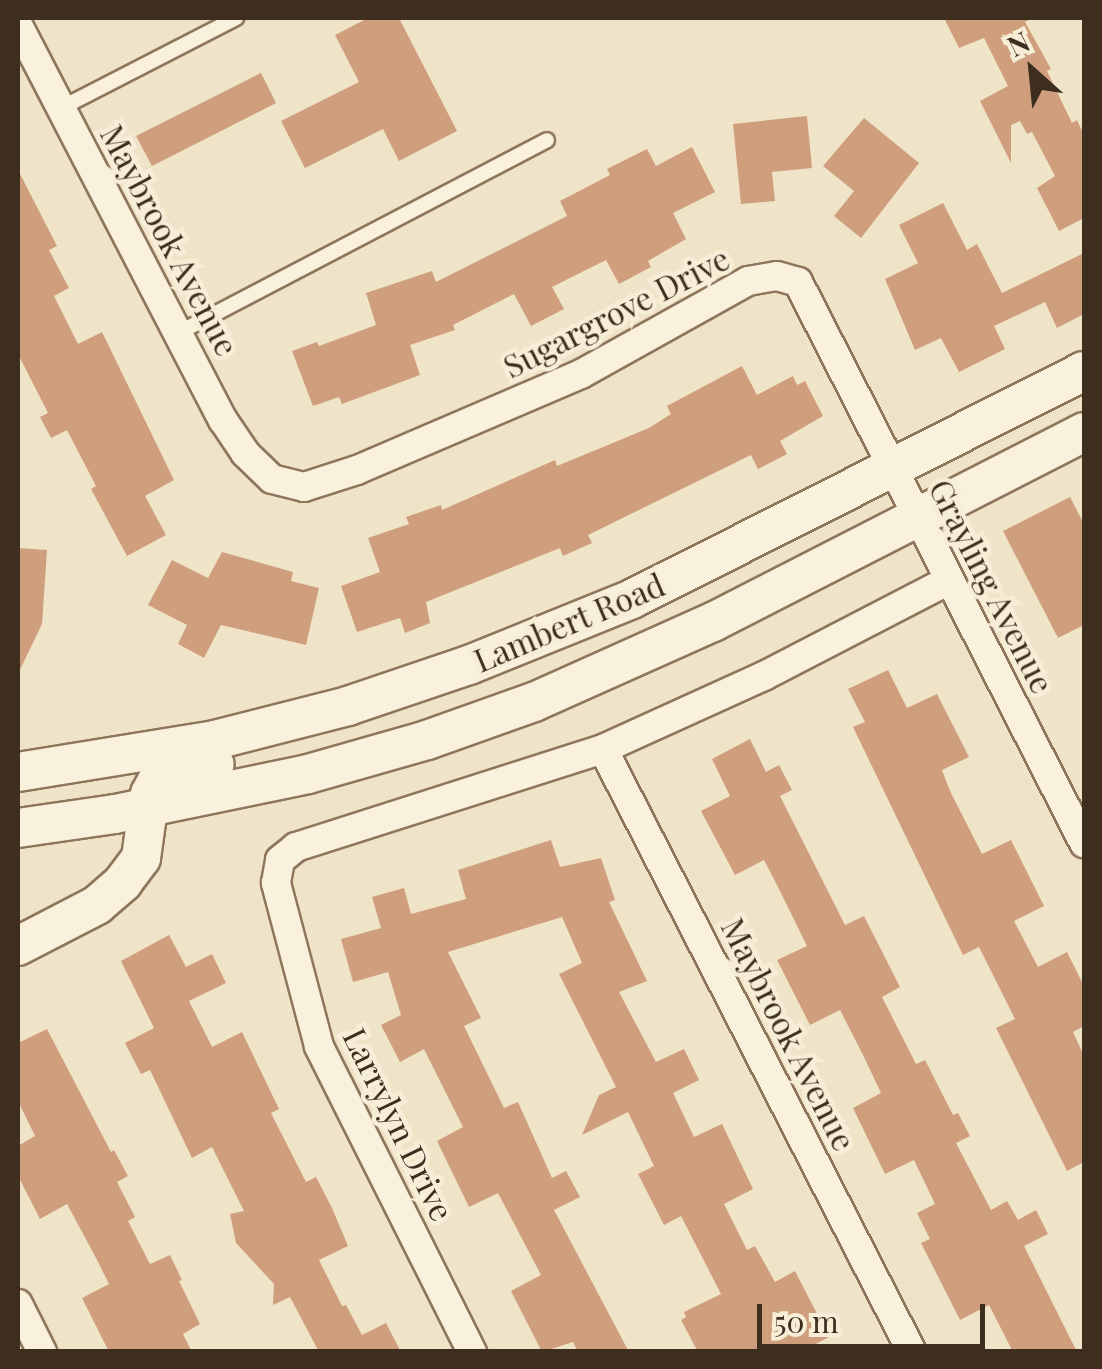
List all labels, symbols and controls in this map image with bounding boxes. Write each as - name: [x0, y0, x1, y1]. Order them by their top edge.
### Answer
- north arrow: [982, 20, 1082, 120]
- text: N: [1001, 22, 1036, 64]
- street label: Maybrook Avenue: [93, 117, 247, 363]
- street label: Sugargrove Drive: [497, 239, 735, 385]
- street label: Grayling Avenue: [921, 472, 1063, 700]
- street label: Lambert Road: [468, 565, 670, 679]
- street label: Maybrook Avenue: [714, 911, 864, 1157]
- street label: Larrylyn Drive: [336, 1022, 462, 1226]
- scale bar: [762, 1284, 990, 1346]
- text: 50 m: [774, 1301, 839, 1341]

